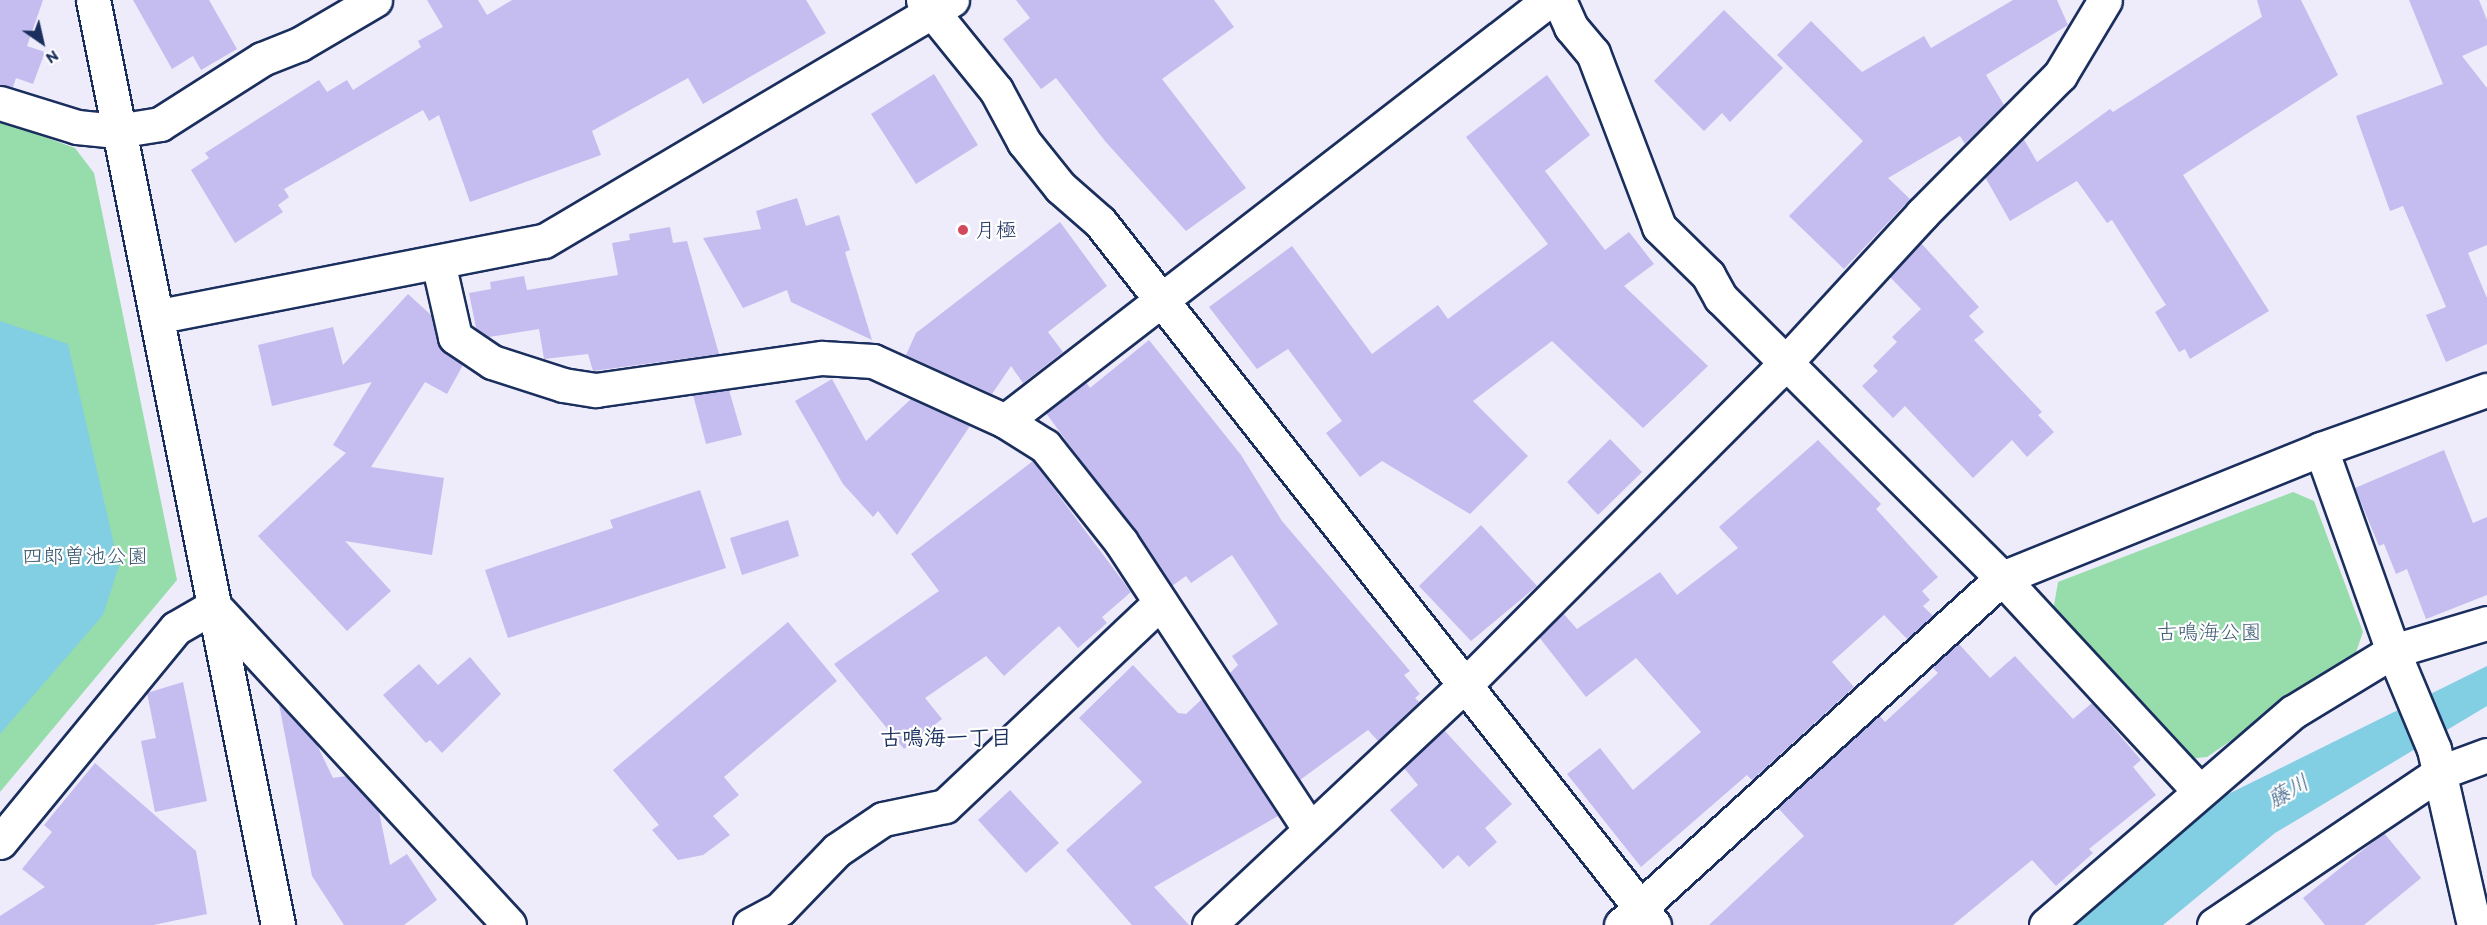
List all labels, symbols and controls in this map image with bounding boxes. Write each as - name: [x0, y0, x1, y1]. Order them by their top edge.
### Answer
- north arrow: [12, 12, 72, 72]
- text: N: [43, 46, 62, 68]
- place label: 月極: [975, 217, 1017, 243]
- marker: 月極: [956, 223, 970, 237]
- park label: 四郎曽池公園: [22, 543, 148, 569]
- park label: 古鳴海公園: [2157, 619, 2261, 645]
- district label: 古鳴海一丁目: [880, 725, 1012, 751]
- water label: 藤川: [2262, 769, 2314, 813]

